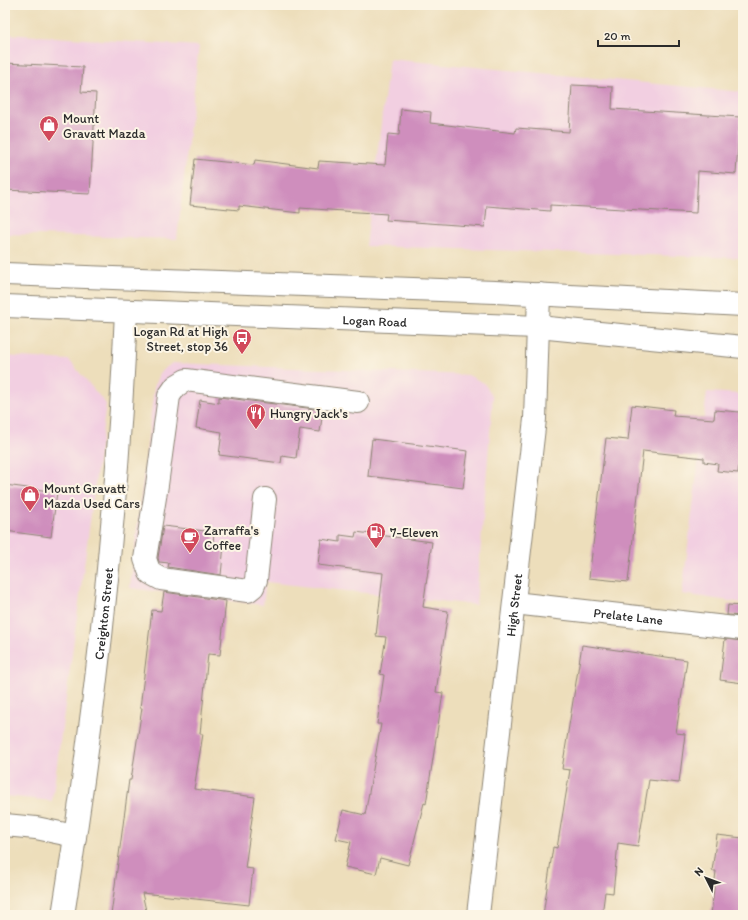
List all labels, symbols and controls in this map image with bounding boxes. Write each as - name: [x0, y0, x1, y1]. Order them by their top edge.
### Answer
- scale bar: [598, 22, 679, 48]
- text: 20 m: [604, 29, 631, 43]
- place label: Mount Gravatt Mazda: [63, 111, 146, 141]
- shop icon: Mount Gravatt Mazda: [38, 114, 60, 142]
- street label: Logan Road: [342, 312, 407, 330]
- place label: Logan Rd at High Street, stop 36: [133, 324, 228, 354]
- bus stop icon: Logan Rd at High Street, stop 36: [231, 327, 253, 355]
- restaurant icon: Hungry Jack's: [245, 402, 267, 430]
- place label: Hungry Jack's: [270, 406, 348, 421]
- place label: Mount Gravatt Mazda Used Cars: [44, 481, 140, 511]
- shop icon: Mount Gravatt Mazda Used Cars: [19, 484, 41, 512]
- fuel station icon: 7-Eleven: [365, 521, 387, 549]
- place label: Zarraffa's Coffee: [204, 523, 259, 553]
- place label: 7-Eleven: [390, 525, 439, 540]
- cafe icon: Zarraffa's Coffee: [179, 526, 201, 554]
- street label: Creighton Street: [91, 567, 116, 661]
- street label: High Street: [503, 573, 525, 637]
- street label: Prelate Lane: [593, 605, 664, 628]
- north arrow: [686, 858, 726, 898]
- text: N: [692, 865, 706, 879]

